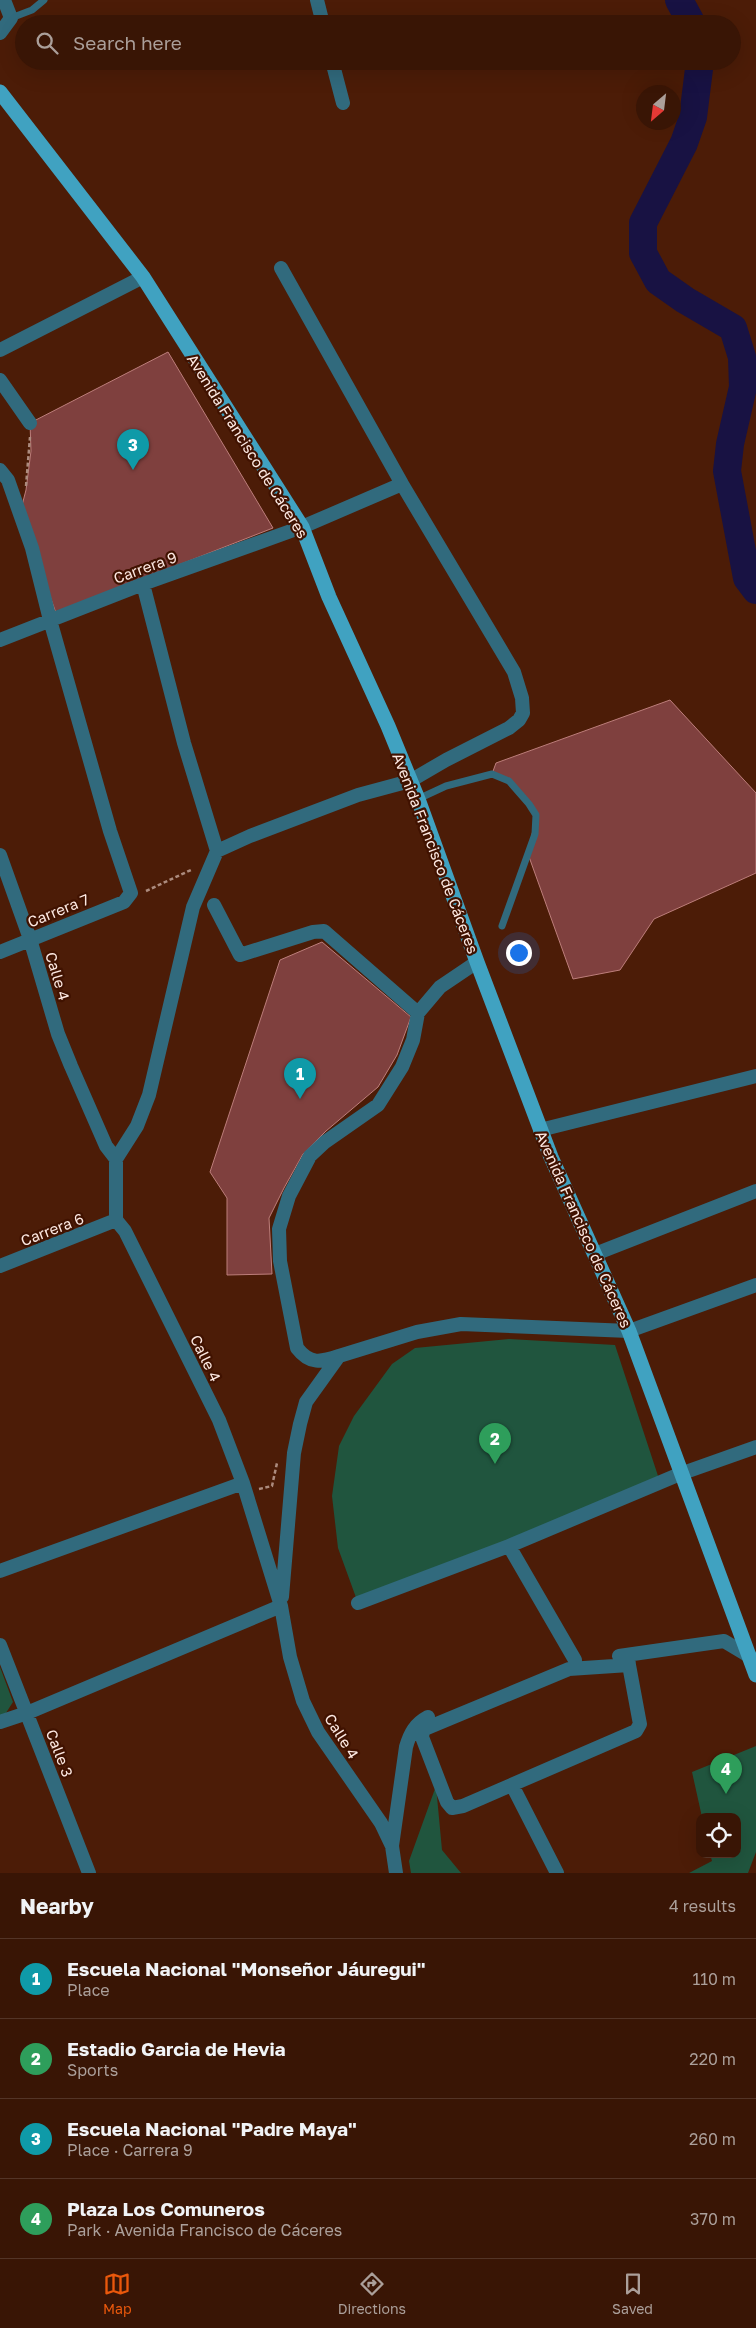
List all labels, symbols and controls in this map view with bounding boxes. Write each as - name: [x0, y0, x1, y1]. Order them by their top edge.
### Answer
- search box: [15, 15, 741, 70]
- icon: search: [33, 29, 61, 57]
- text: Search here: [73, 31, 182, 54]
- north arrow: [636, 85, 681, 130]
- street label: Avenida Francisco de Cáceres: [184, 351, 312, 541]
- pin: 3: [117, 429, 149, 470]
- street label: Carrera 9: [111, 547, 179, 587]
- street label: Avenida Francisco de Cáceres: [389, 750, 483, 956]
- street label: Carrera 7: [25, 890, 91, 930]
- your location: [506, 940, 532, 966]
- street label: Calle 4: [42, 950, 74, 1002]
- pin: 1: [284, 1058, 316, 1099]
- street label: Avenida Francisco de Cáceres: [532, 1128, 636, 1330]
- street label: Carrera 6: [18, 1209, 86, 1249]
- street label: Calle 4: [187, 1332, 225, 1384]
- pin: 2: [479, 1423, 511, 1464]
- street label: Calle 4: [321, 1710, 363, 1762]
- street label: Calle 3: [43, 1727, 77, 1779]
- pin: 4: [710, 1753, 742, 1794]
- map controls: [696, 1813, 741, 1858]
- button: locate: [696, 1813, 741, 1858]
- text: Nearby: [20, 1893, 94, 1919]
- text: 4 results: [669, 1896, 736, 1916]
- text: Escuela Nacional "Monseñor Jáuregui": [67, 1957, 426, 1980]
- text: 1: [32, 1969, 40, 1989]
- text: 110 m: [692, 1969, 736, 1989]
- text: Place: [67, 1980, 110, 2000]
- text: Estadio Garcia de Hevia: [67, 2037, 286, 2060]
- text: 2: [31, 2049, 41, 2069]
- text: 220 m: [689, 2049, 736, 2069]
- text: Sports: [67, 2060, 118, 2080]
- text: Escuela Nacional "Padre Maya": [67, 2117, 357, 2140]
- text: 3: [31, 2129, 41, 2149]
- text: 260 m: [689, 2129, 736, 2149]
- text: Place · Carrera 9: [67, 2140, 193, 2160]
- text: Plaza Los Comuneros: [67, 2197, 265, 2220]
- text: 4: [31, 2209, 41, 2229]
- text: 370 m: [690, 2209, 736, 2229]
- text: Park · Avenida Francisco de Cáceres: [67, 2220, 342, 2240]
- tab: Map: [103, 2270, 132, 2317]
- tab: Directions: [338, 2270, 406, 2317]
- tab: Saved: [612, 2270, 653, 2317]

